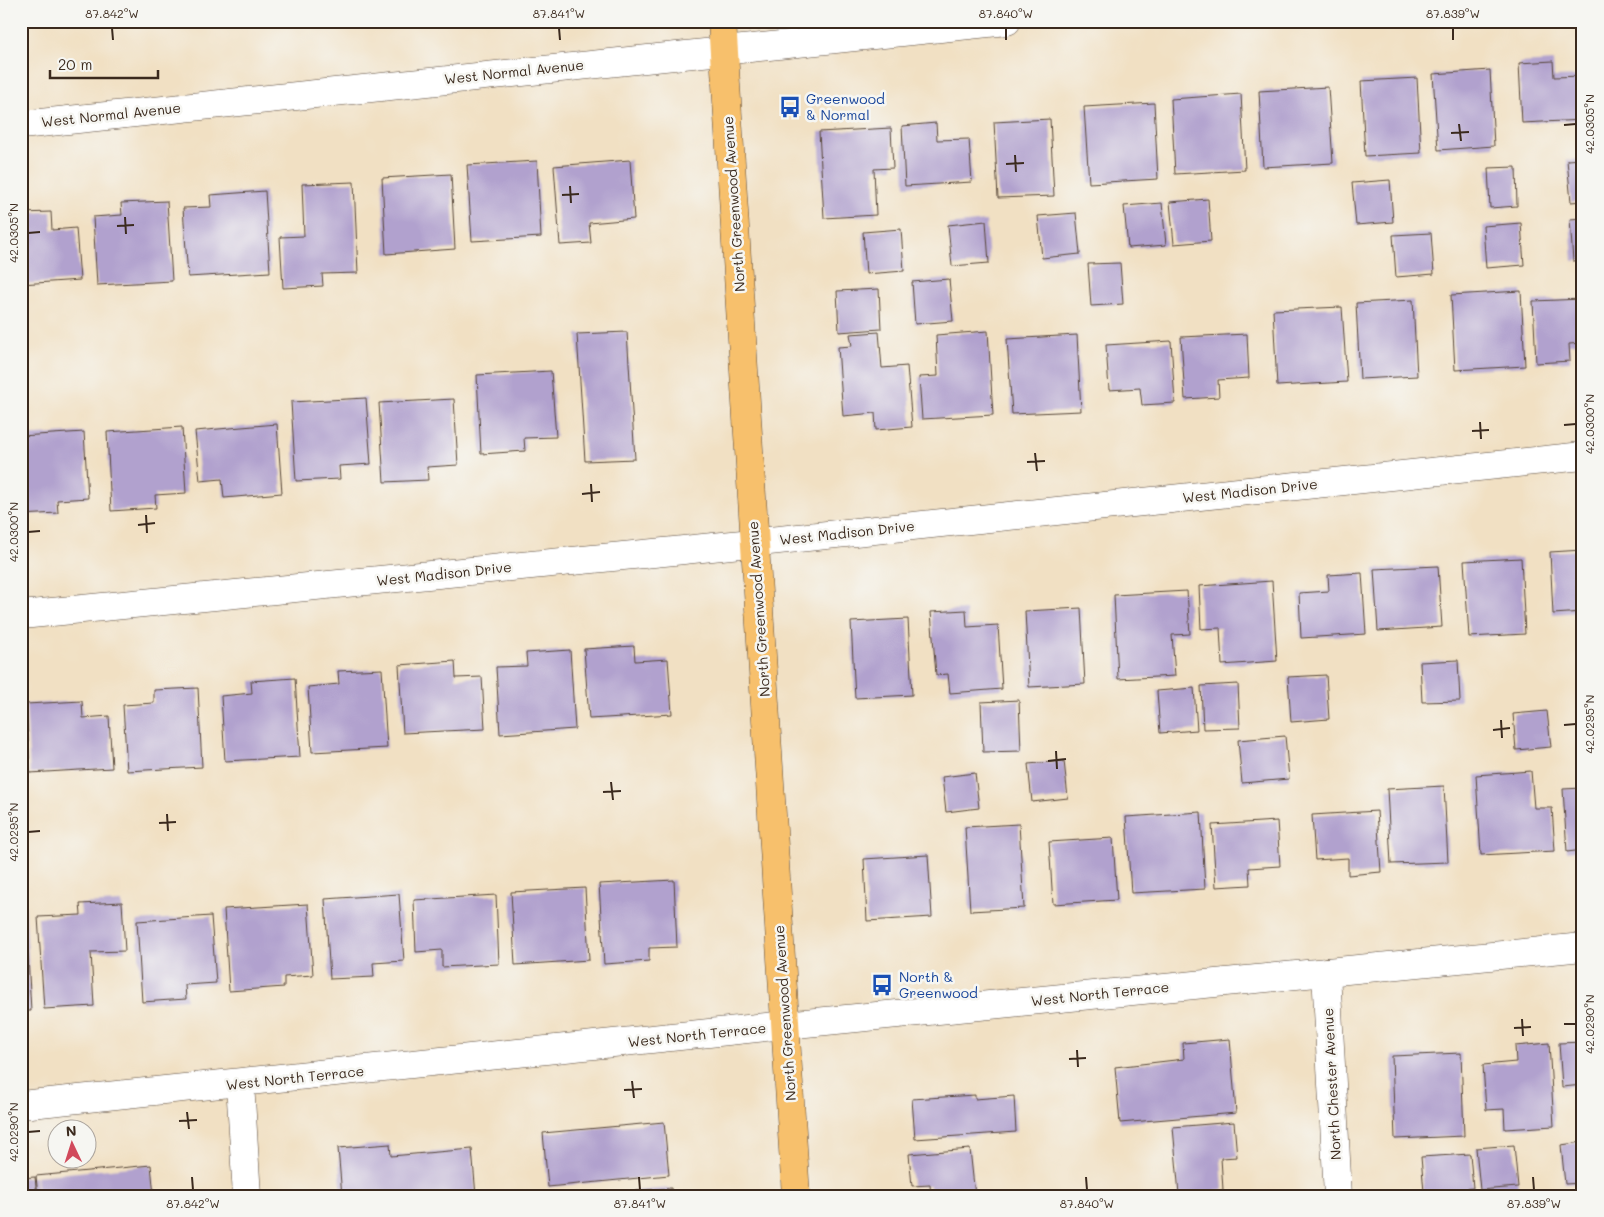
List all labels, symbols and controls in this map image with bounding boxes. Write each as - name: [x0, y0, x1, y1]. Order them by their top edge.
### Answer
- text: 87.842°W: [85, 5, 139, 21]
- text: 87.841°W: [533, 5, 585, 21]
- text: 87.840°W: [979, 5, 1033, 21]
- text: 87.839°W: [1426, 5, 1480, 21]
- scale bar: [50, 48, 158, 80]
- text: 20 m: [58, 54, 92, 74]
- street label: West Normal Avenue: [443, 55, 585, 88]
- place label: Greenwood & Normal: [806, 89, 885, 124]
- bus stop icon: Greenwood & Normal: [777, 94, 803, 120]
- text: 42.0305°N: [1581, 94, 1597, 154]
- street label: West Normal Avenue: [40, 98, 182, 131]
- street label: North Greenwood Avenue: [718, 116, 749, 292]
- text: 42.0305°N: [5, 203, 21, 263]
- text: 42.0300°N: [1581, 394, 1597, 454]
- street label: West Madison Drive: [1181, 474, 1318, 507]
- text: 42.0300°N: [5, 502, 21, 562]
- street label: West Madison Drive: [778, 516, 915, 549]
- street label: North Greenwood Avenue: [743, 521, 774, 697]
- street label: West Madison Drive: [375, 557, 512, 590]
- text: 42.0295°N: [1581, 695, 1597, 753]
- text: 42.0295°N: [5, 803, 21, 861]
- street label: North Greenwood Avenue: [769, 925, 800, 1101]
- place label: North & Greenwood: [899, 967, 978, 1002]
- bus stop icon: North & Greenwood: [869, 972, 895, 998]
- street label: West North Terrace: [1030, 977, 1170, 1010]
- text: 42.0290°N: [1581, 994, 1597, 1054]
- street label: North Chester Avenue: [1318, 1007, 1345, 1161]
- street label: West North Terrace: [627, 1018, 767, 1051]
- street label: West North Terrace: [225, 1061, 365, 1094]
- text: 42.0290°N: [5, 1102, 21, 1162]
- north arrow: [48, 1120, 98, 1170]
- text: N: [65, 1121, 77, 1140]
- text: 87.842°W: [166, 1195, 220, 1211]
- text: 87.841°W: [614, 1195, 666, 1211]
- text: 87.840°W: [1060, 1195, 1114, 1211]
- text: 87.839°W: [1507, 1195, 1561, 1211]

